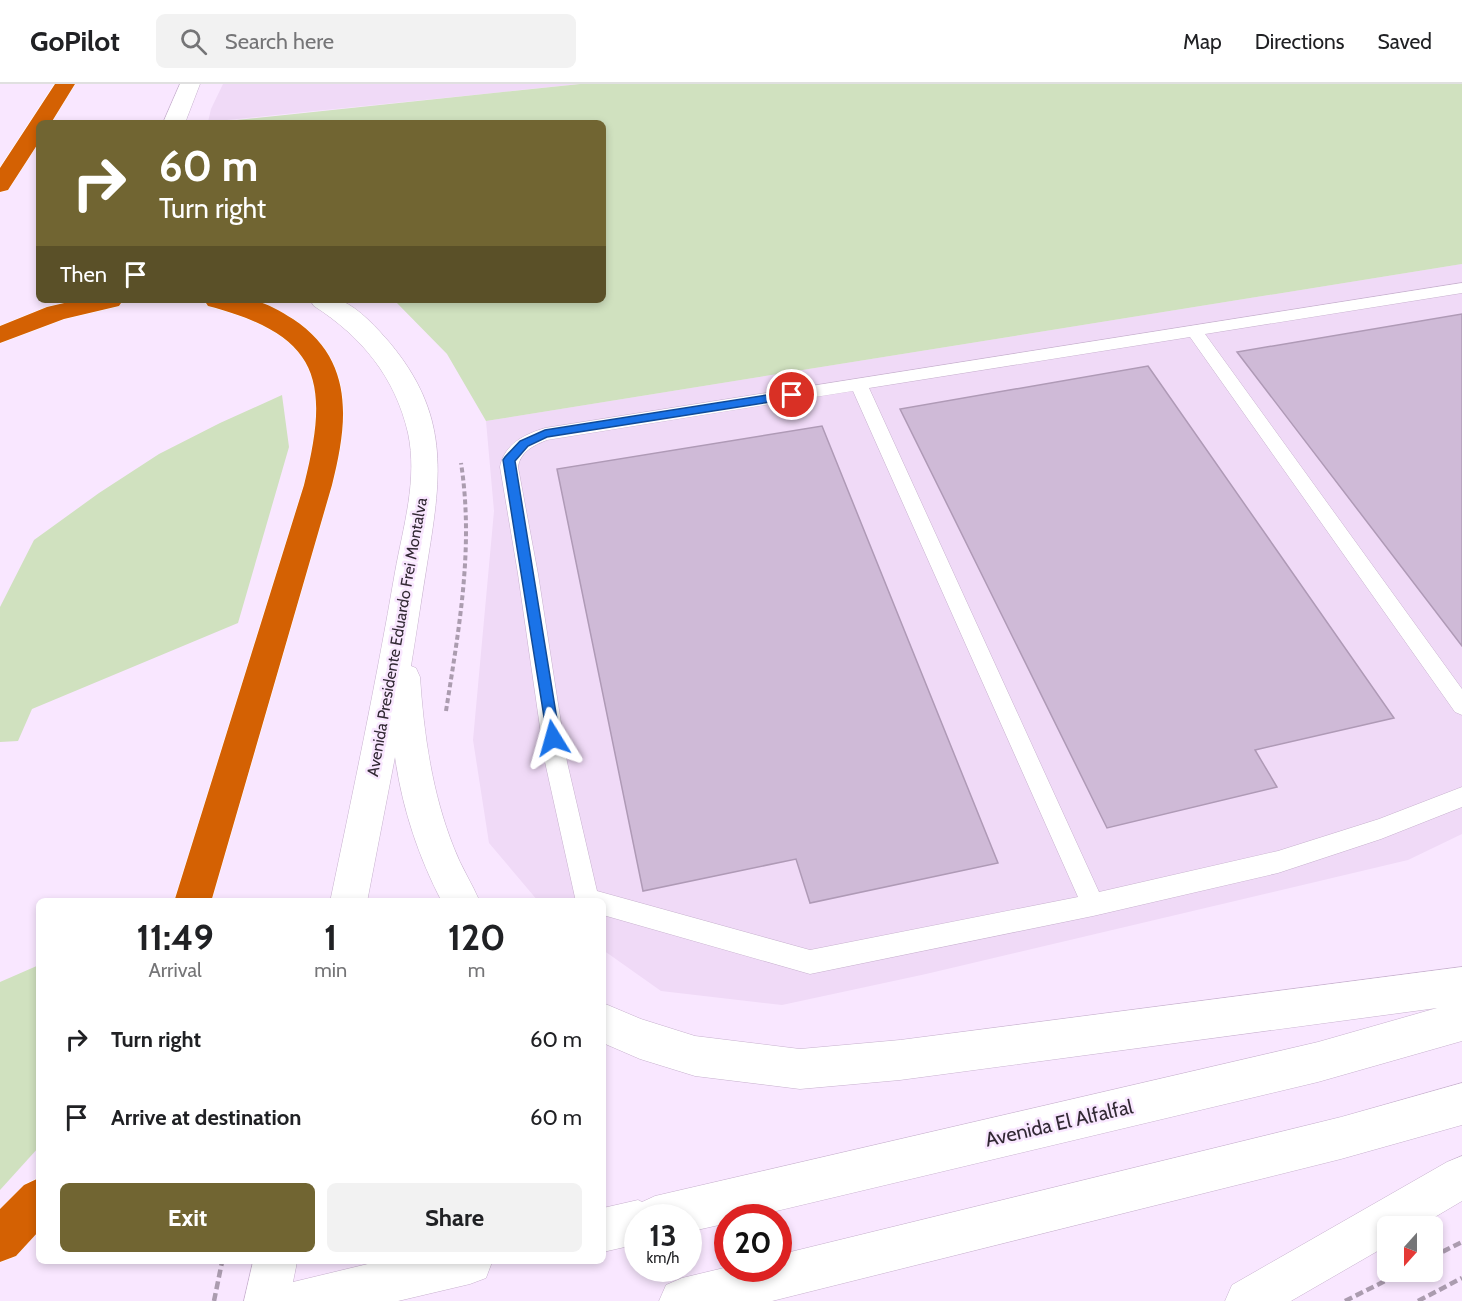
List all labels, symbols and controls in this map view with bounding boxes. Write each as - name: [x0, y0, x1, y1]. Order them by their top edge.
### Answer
- search box: [156, 14, 576, 68]
- text: GoPilot: [30, 24, 120, 58]
- icon: search: [177, 25, 210, 58]
- text: Search here: [225, 28, 334, 55]
- text: Map: [1183, 29, 1222, 54]
- text: Directions: [1255, 29, 1344, 54]
- text: Saved: [1377, 29, 1432, 54]
- text: 60 m: [159, 140, 258, 192]
- icon: right: [60, 144, 138, 222]
- text: Turn right: [159, 192, 266, 225]
- icon: arrive: [119, 258, 152, 291]
- text: Then: [60, 261, 107, 288]
- pin: [766, 369, 817, 420]
- icon: arrive: [775, 378, 808, 411]
- street label: Avenida Presidente Eduardo Frei Montalva: [363, 496, 431, 778]
- position arrow: [521, 706, 585, 770]
- text: 11:49: [137, 915, 214, 959]
- text: 1: [324, 915, 337, 959]
- text: 120: [448, 915, 505, 959]
- text: Arrival: [148, 958, 202, 982]
- text: min: [314, 958, 347, 982]
- text: m: [468, 958, 485, 982]
- icon: right: [60, 1023, 93, 1056]
- text: Turn right: [111, 1026, 201, 1053]
- text: 60 m: [530, 1026, 582, 1053]
- street label: Avenida El Alfalfal: [983, 1094, 1136, 1152]
- icon: arrive: [60, 1101, 93, 1134]
- text: Arrive at destination: [111, 1104, 301, 1131]
- text: 60 m: [530, 1104, 582, 1131]
- button: Exit: [60, 1183, 315, 1252]
- button: Share: [327, 1183, 582, 1252]
- speed limit sign: 20: [714, 1204, 792, 1282]
- north arrow: [1377, 1216, 1443, 1282]
- map controls: [1377, 1216, 1443, 1282]
- text: 13: [649, 1217, 677, 1254]
- text: km/h: [647, 1249, 679, 1267]

